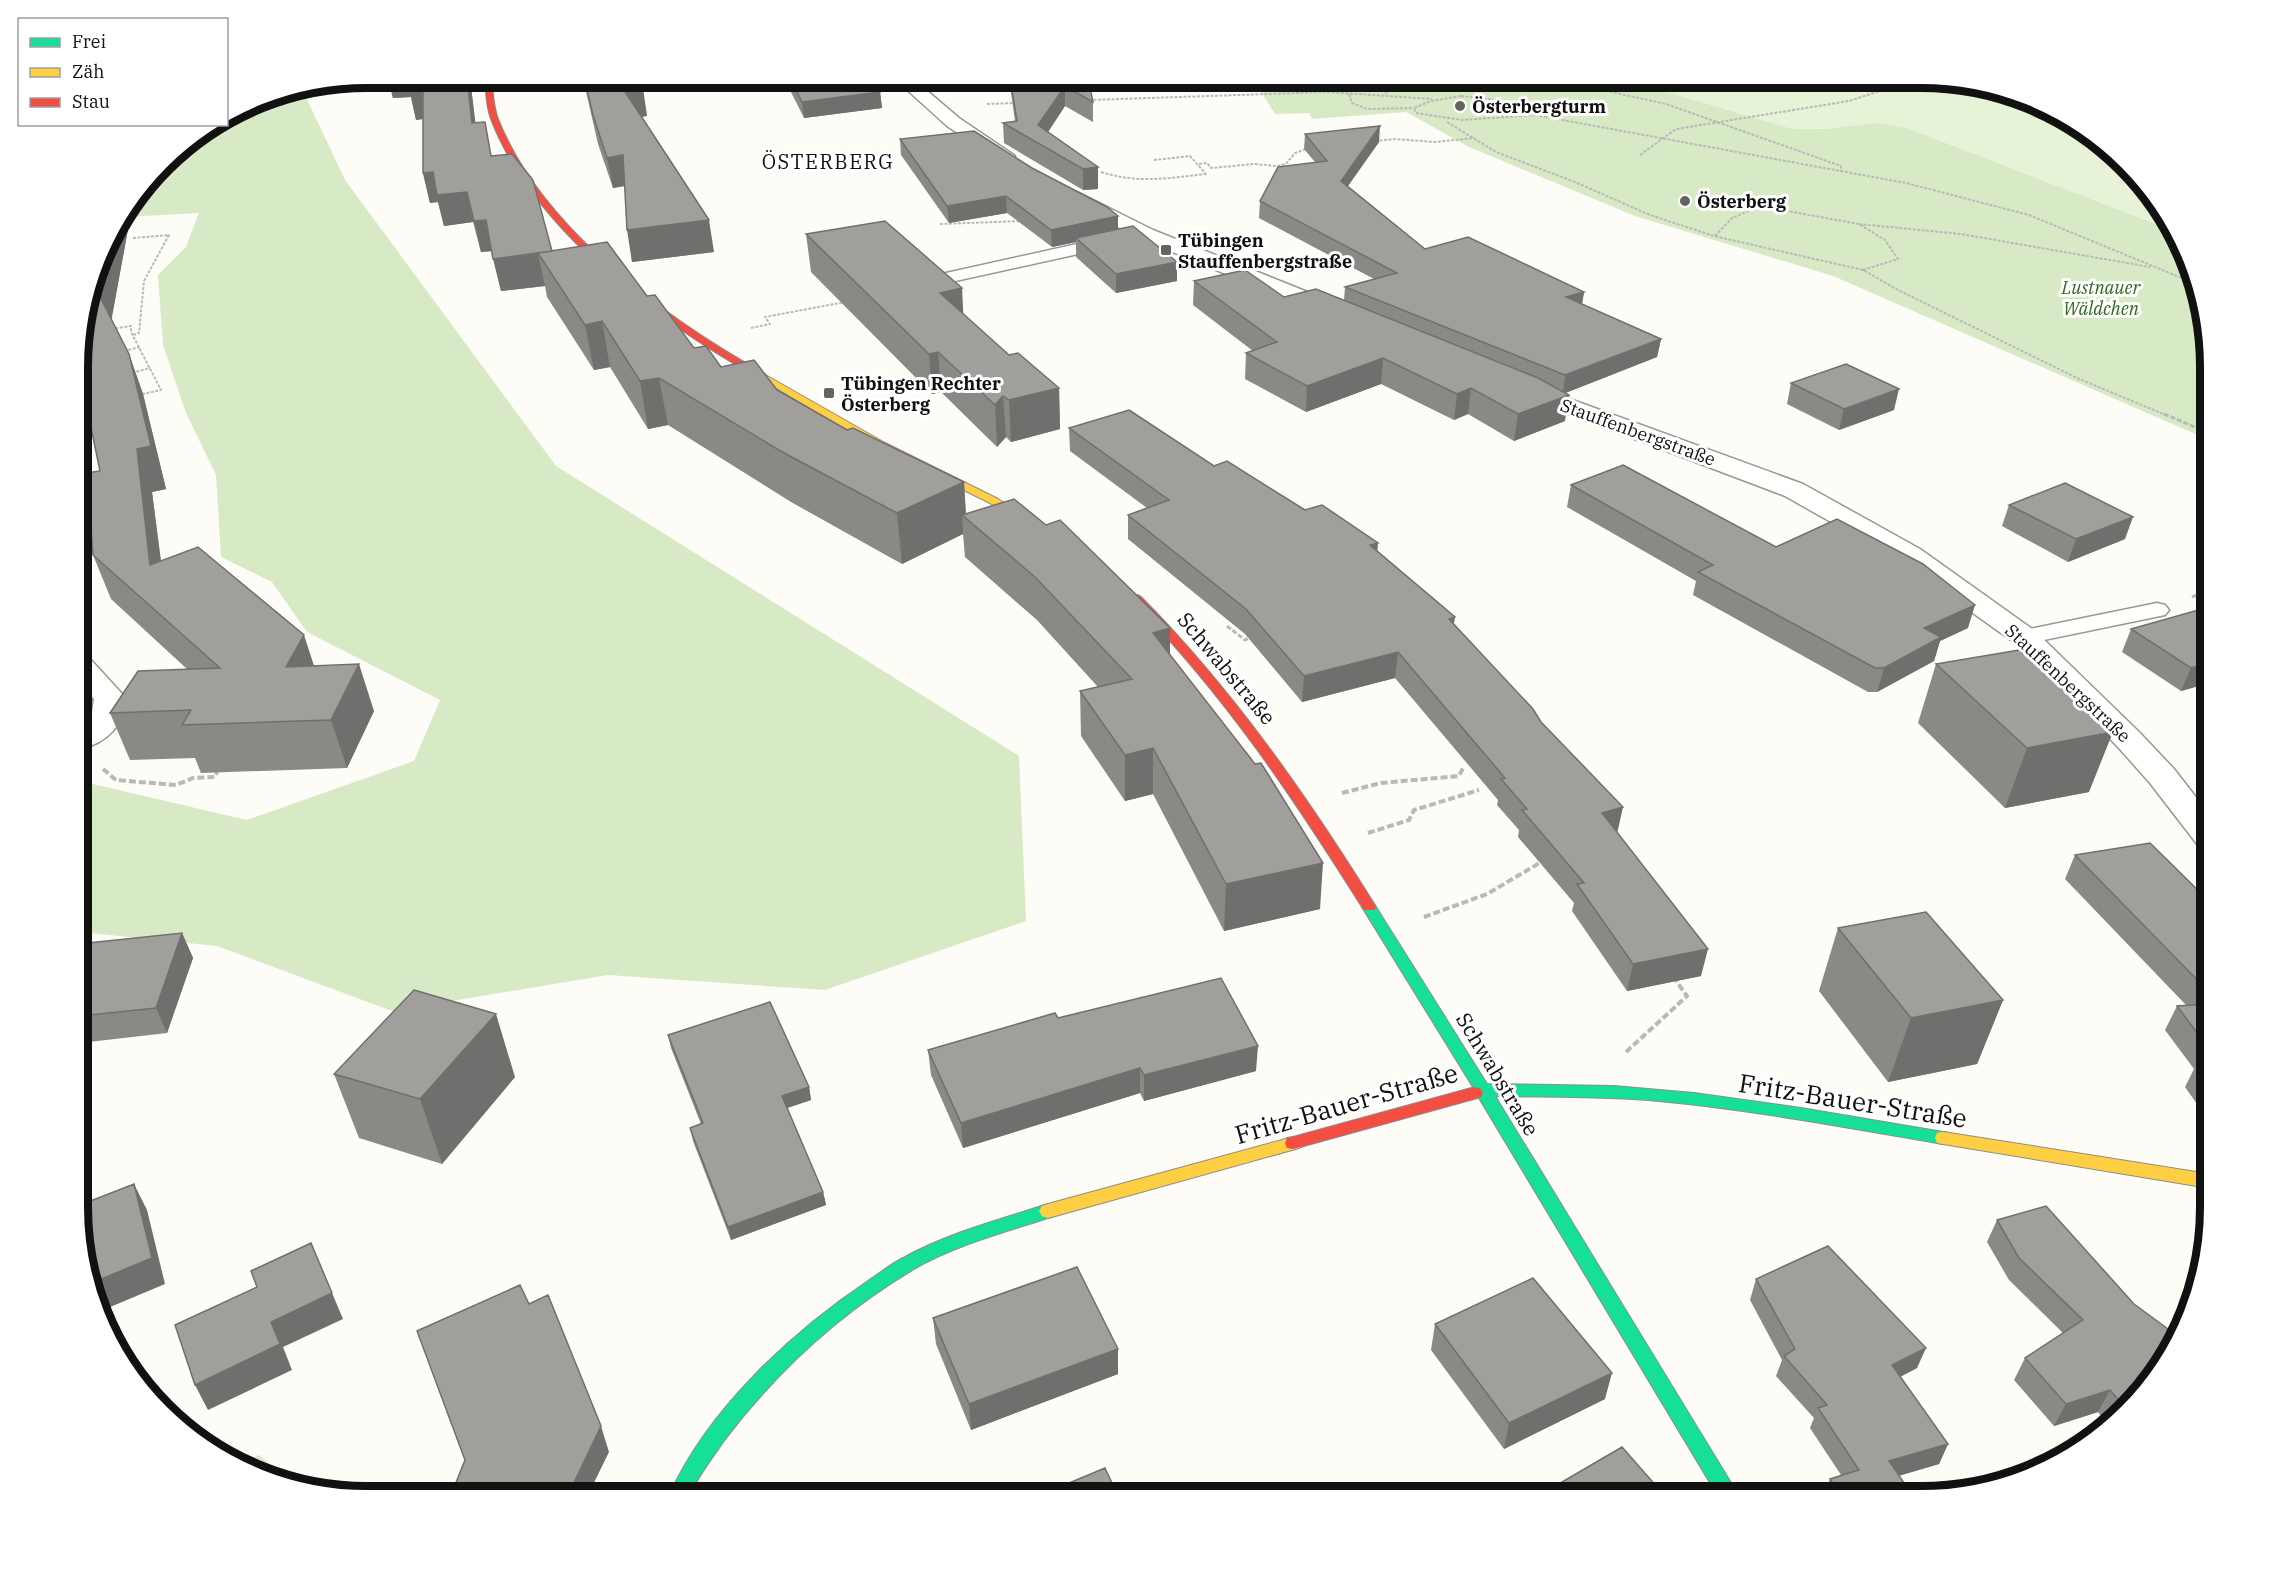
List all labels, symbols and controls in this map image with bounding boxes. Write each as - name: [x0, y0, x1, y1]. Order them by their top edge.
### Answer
- legend: [18, 18, 228, 126]
- text: Frei: [72, 30, 106, 53]
- text: Zäh: [72, 60, 105, 83]
- text: Stau: [72, 90, 110, 113]
- place label: Österbergturm: [1472, 95, 1606, 118]
- marker: Österbergturm: [1453, 99, 1467, 113]
- district label: ÖSTERBERG: [762, 148, 894, 175]
- place label: Österberg: [1697, 190, 1787, 213]
- marker: Österberg: [1678, 194, 1692, 208]
- place label: Tübingen Stauffenbergstraße: [1178, 229, 1352, 273]
- marker: Tübingen Stauffenbergstraße: [1159, 243, 1173, 257]
- park label: Lustnauer Wäldchen: [2061, 276, 2142, 320]
- place label: Tübingen Rechter Österberg: [841, 372, 1001, 416]
- marker: Tübingen Rechter Österberg: [822, 386, 836, 400]
- street label: Stauffenbergstraße: [1557, 393, 1719, 471]
- street label: Schwabstraße: [1172, 606, 1282, 730]
- street label: Stauffenbergstraße: [2000, 619, 2136, 747]
- street label: Schwabstraße: [1450, 1007, 1546, 1141]
- street label: Fritz-Bauer-Straße: [1230, 1055, 1462, 1151]
- street label: Fritz-Bauer-Straße: [1736, 1065, 1970, 1135]

